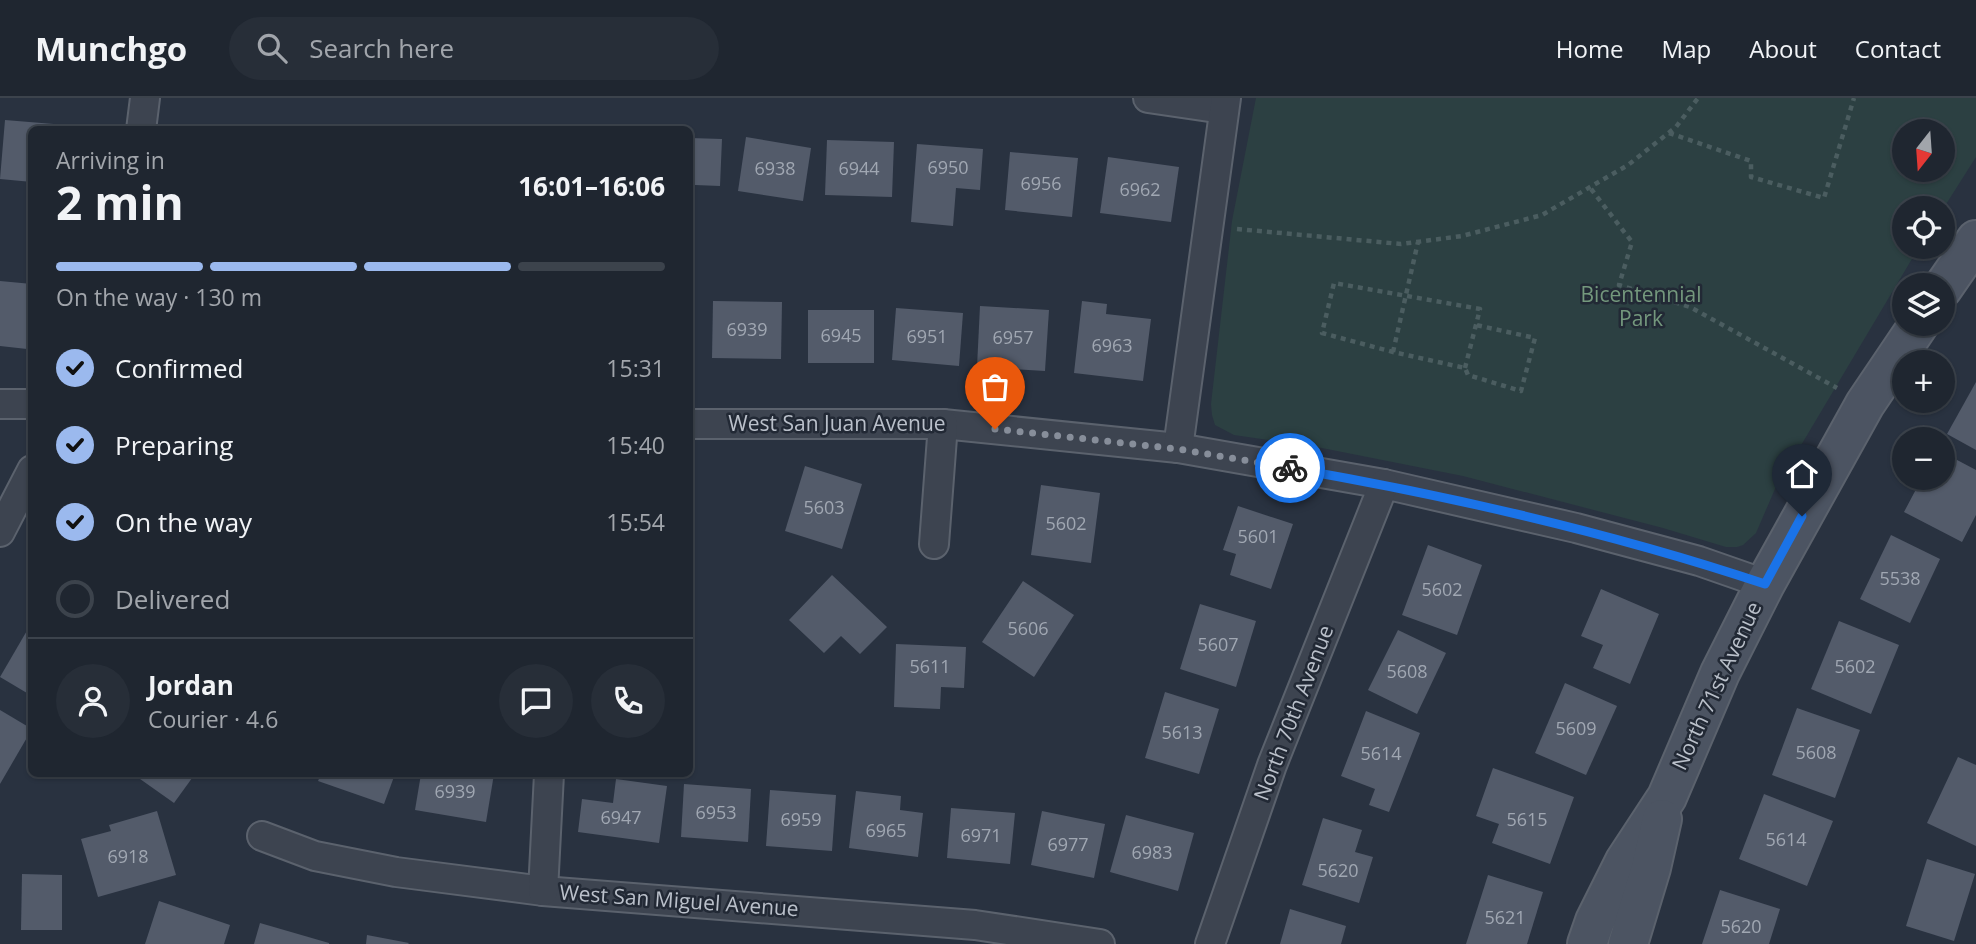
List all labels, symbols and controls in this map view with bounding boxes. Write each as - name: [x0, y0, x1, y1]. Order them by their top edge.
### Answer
- search box: [229, 17, 719, 80]
- text: Munchgo: [35, 26, 187, 71]
- icon: search: [253, 29, 291, 67]
- text: Search here: [309, 30, 454, 66]
- text: Home: [1556, 32, 1624, 65]
- text: Map: [1662, 32, 1711, 65]
- text: About: [1749, 32, 1817, 65]
- text: Contact: [1855, 32, 1941, 65]
- north arrow: [1892, 119, 1955, 182]
- map controls: [1892, 119, 1955, 490]
- text: Arriving in: [56, 144, 165, 176]
- house number: 6950: [927, 155, 969, 179]
- house number: 6938: [754, 156, 796, 180]
- house number: 6944: [838, 156, 880, 180]
- text: 16:01–16:06: [518, 168, 665, 204]
- text: 2 min: [56, 171, 184, 233]
- house number: 6956: [1020, 171, 1062, 195]
- house number: 6962: [1119, 177, 1161, 201]
- button: locate: [1892, 196, 1955, 259]
- button: layers: [1892, 273, 1955, 336]
- park label: Bicentennial Park: [1581, 280, 1701, 332]
- text: On the way · 130 m: [56, 281, 262, 313]
- house number: 6939: [726, 317, 768, 341]
- house number: 6945: [820, 323, 862, 347]
- house number: 6951: [906, 324, 948, 348]
- house number: 6957: [992, 325, 1034, 349]
- house number: 6963: [1091, 333, 1133, 357]
- icon: check: [56, 349, 94, 387]
- text: Confirmed: [115, 350, 243, 386]
- button: +: [1892, 350, 1955, 413]
- text: 15:31: [606, 352, 665, 384]
- pin: [965, 357, 1025, 429]
- icon: bag: [976, 368, 1014, 406]
- street label: West San Juan Avenue: [728, 409, 946, 437]
- icon: check: [56, 426, 94, 464]
- text: Preparing: [115, 427, 233, 463]
- button: −: [1892, 427, 1955, 490]
- text: 15:40: [606, 429, 665, 461]
- courier: [1255, 433, 1325, 503]
- pin: [1772, 444, 1832, 516]
- icon: bike: [1271, 449, 1309, 487]
- icon: home: [1783, 455, 1821, 493]
- house number: 5603: [803, 495, 845, 519]
- icon: check: [56, 503, 94, 541]
- text: On the way: [115, 504, 252, 540]
- text: 15:54: [606, 506, 665, 538]
- house number: 5602: [1045, 511, 1087, 535]
- house number: 5601: [1237, 524, 1279, 548]
- house number: 5538: [1879, 566, 1921, 590]
- house number: 5602: [1421, 577, 1463, 601]
- text: Delivered: [115, 581, 230, 617]
- street label: North 71st Avenue: [1665, 597, 1767, 774]
- house number: 5606: [1007, 616, 1049, 640]
- street label: North 70th Avenue: [1247, 621, 1339, 804]
- house number: 5607: [1197, 632, 1239, 656]
- house number: 5611: [909, 654, 951, 678]
- house number: 5602: [1834, 654, 1876, 678]
- house number: 5608: [1386, 659, 1428, 683]
- button: person: [56, 664, 130, 738]
- button: chat: [499, 664, 573, 738]
- button: phone: [591, 664, 665, 738]
- text: Jordan: [148, 667, 234, 703]
- text: Courier · 4.6: [148, 703, 278, 735]
- house number: 5609: [1555, 716, 1597, 740]
- house number: 5613: [1161, 720, 1203, 744]
- house number: 5608: [1795, 740, 1837, 764]
- house number: 5614: [1360, 741, 1402, 765]
- house number: 6939: [434, 779, 476, 803]
- house number: 6953: [695, 800, 737, 824]
- house number: 6947: [600, 805, 642, 829]
- house number: 6959: [780, 807, 822, 831]
- house number: 5615: [1506, 807, 1548, 831]
- house number: 6965: [865, 818, 907, 842]
- house number: 6971: [960, 823, 1002, 847]
- house number: 5614: [1765, 827, 1807, 851]
- house number: 6977: [1047, 832, 1089, 856]
- house number: 6983: [1131, 840, 1173, 864]
- house number: 6918: [107, 844, 149, 868]
- house number: 5620: [1317, 858, 1359, 882]
- street label: West San Miguel Avenue: [558, 878, 800, 922]
- house number: 5621: [1484, 905, 1526, 929]
- house number: 5620: [1720, 914, 1762, 938]

